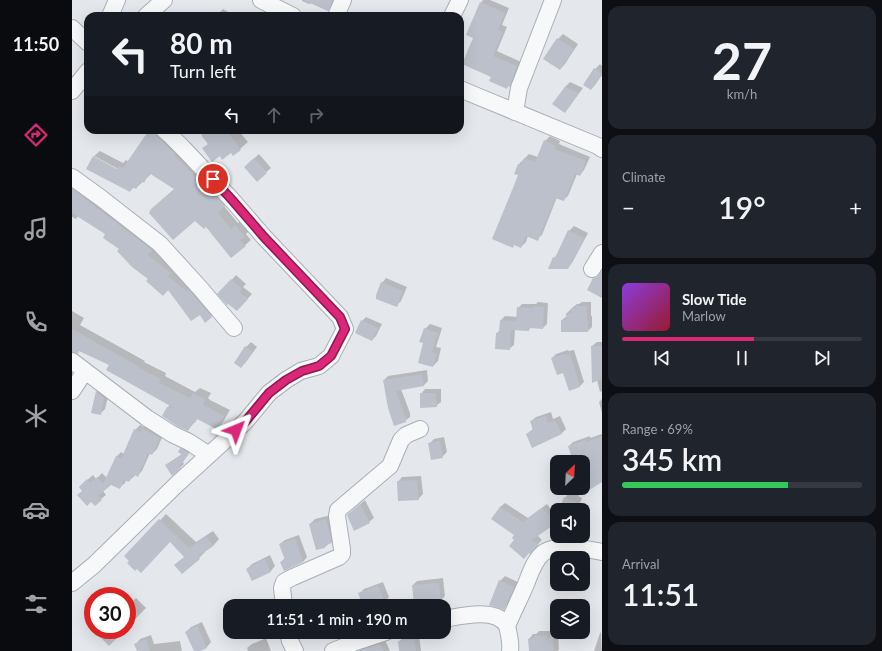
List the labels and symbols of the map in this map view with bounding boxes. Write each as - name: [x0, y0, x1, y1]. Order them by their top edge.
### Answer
- pin: [196, 162, 230, 196]
- position arrow: [215, 409, 257, 451]
- north arrow: [550, 455, 590, 495]
- speed limit sign: 30: [84, 587, 136, 639]

